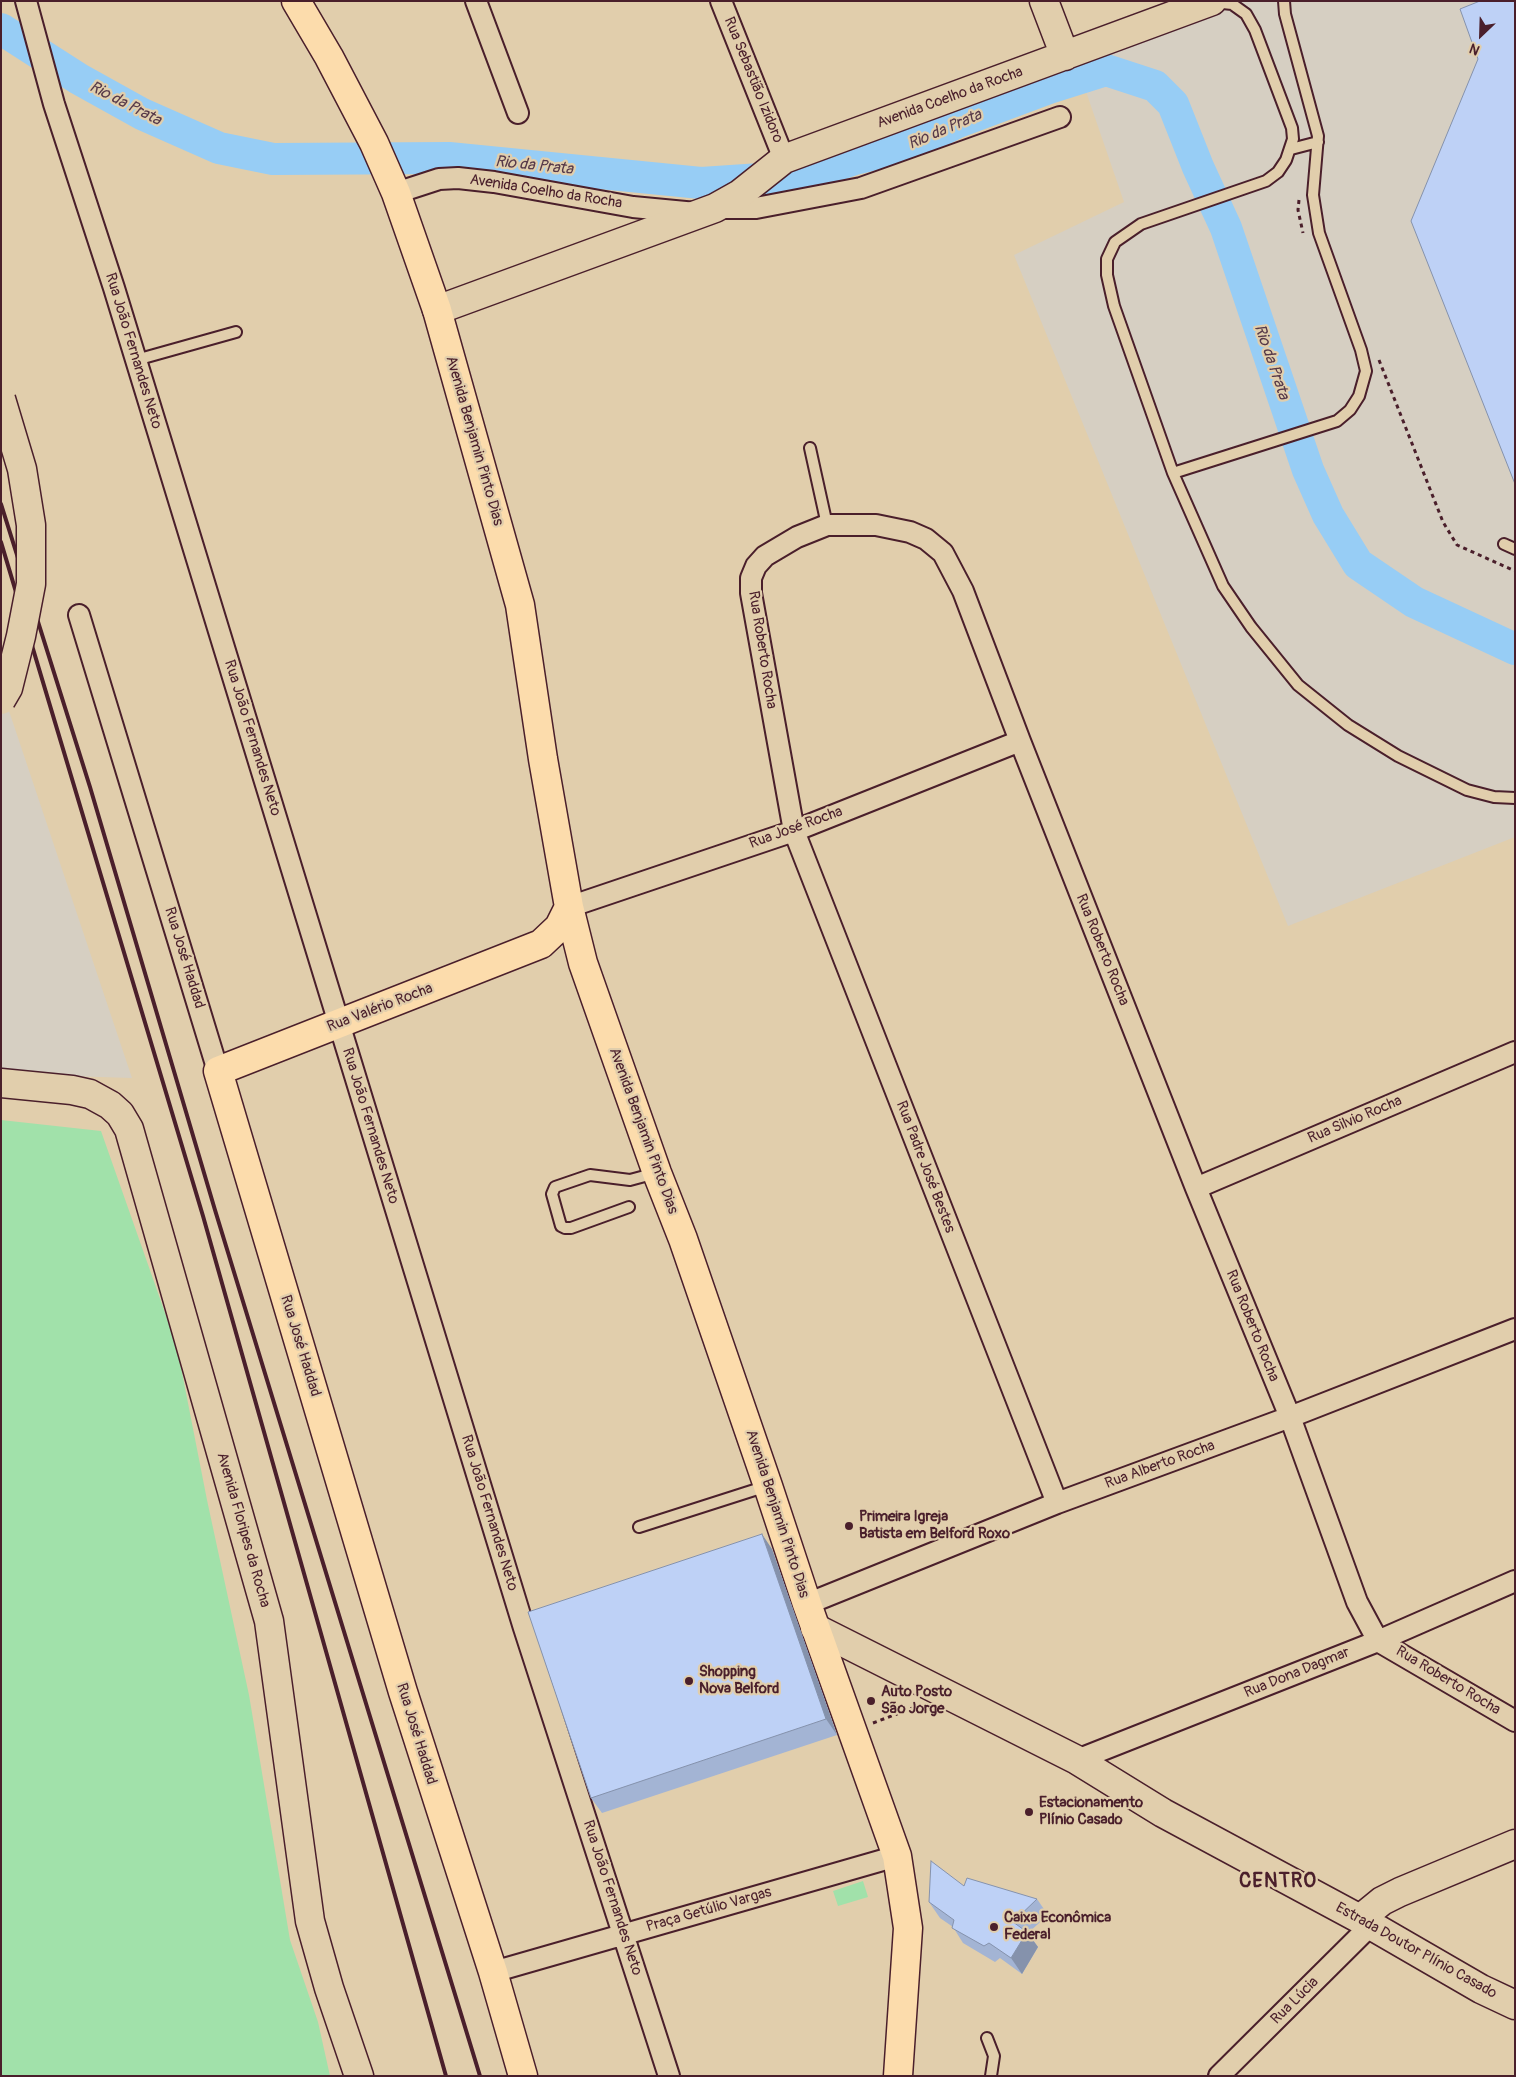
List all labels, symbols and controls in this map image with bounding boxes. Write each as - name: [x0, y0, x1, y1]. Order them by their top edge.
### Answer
- north arrow: [1456, 10, 1506, 60]
- street label: Rua Sebastião Izidoro: [719, 14, 787, 146]
- text: N: [1467, 39, 1482, 59]
- street label: Avenida Coelho da Rocha: [875, 63, 1025, 133]
- water label: Rio da Prata: [86, 78, 164, 130]
- water label: Rio da Prata: [905, 106, 985, 154]
- water label: Rio da Prata: [494, 152, 574, 180]
- street label: Avenida Coelho da Rocha: [469, 171, 623, 213]
- street label: Rua João Fernandes Neto: [101, 271, 165, 431]
- water label: Rio da Prata: [1249, 322, 1293, 402]
- street label: Avenida Benjamin Pinto Dias: [441, 354, 507, 528]
- street label: Rua Roberto Rocha: [744, 590, 780, 710]
- street label: Rua João Fernandes Neto: [220, 658, 284, 818]
- street label: Rua José Rocha: [747, 803, 845, 853]
- street label: Rua Roberto Rocha: [1071, 891, 1133, 1009]
- street label: Rua José Haddad: [160, 905, 208, 1011]
- street label: Rua Valério Rocha: [325, 980, 435, 1036]
- street label: Avenida Benjamin Pinto Dias: [604, 1045, 682, 1217]
- street label: Rua João Fernandes Neto: [338, 1046, 402, 1206]
- street label: Rua Silvio Rocha: [1305, 1092, 1405, 1148]
- street label: Rua Padre José Bestes: [891, 1098, 959, 1236]
- street label: Rua Roberto Rocha: [1221, 1267, 1283, 1385]
- street label: Rua José Haddad: [276, 1293, 324, 1399]
- street label: Avenida Benjamin Pinto Dias: [741, 1428, 813, 1600]
- street label: Rua João Fernandes Neto: [457, 1433, 521, 1593]
- street label: Rua Alberto Rocha: [1103, 1437, 1217, 1493]
- street label: Avenida Floripes da Rocha: [212, 1450, 274, 1610]
- place label: Primeira Igreja Batista em Belford Roxo: [859, 1508, 1010, 1543]
- marker: Primeira Igreja Batista em Belford Roxo: [843, 1520, 855, 1532]
- street label: Rua Roberto Rocha: [1392, 1643, 1504, 1719]
- street label: Rua Dona Dagmar: [1242, 1644, 1352, 1702]
- place label: Shopping Nova Belford: [699, 1663, 779, 1698]
- marker: Shopping Nova Belford: [683, 1675, 695, 1687]
- street label: Rua José Haddad: [392, 1681, 440, 1787]
- place label: Auto Posto São Jorge: [881, 1683, 952, 1718]
- marker: Auto Posto São Jorge: [865, 1695, 877, 1707]
- place label: Estacionamento Plínio Casado: [1039, 1794, 1143, 1829]
- marker: Estacionamento Plínio Casado: [1023, 1806, 1035, 1818]
- street label: Rua João Fernandes Neto: [578, 1818, 646, 1978]
- district label: CENTRO: [1238, 1870, 1318, 1894]
- street label: Praça Getúlio Vargas: [644, 1883, 774, 1937]
- street label: Estrada Doutor Plínio Casado: [1332, 1899, 1500, 2003]
- place label: Caixa Econômica Federal: [1004, 1909, 1111, 1944]
- marker: Caixa Econômica Federal: [988, 1921, 1000, 1933]
- street label: Rua Lúcia: [1267, 1973, 1323, 2029]

